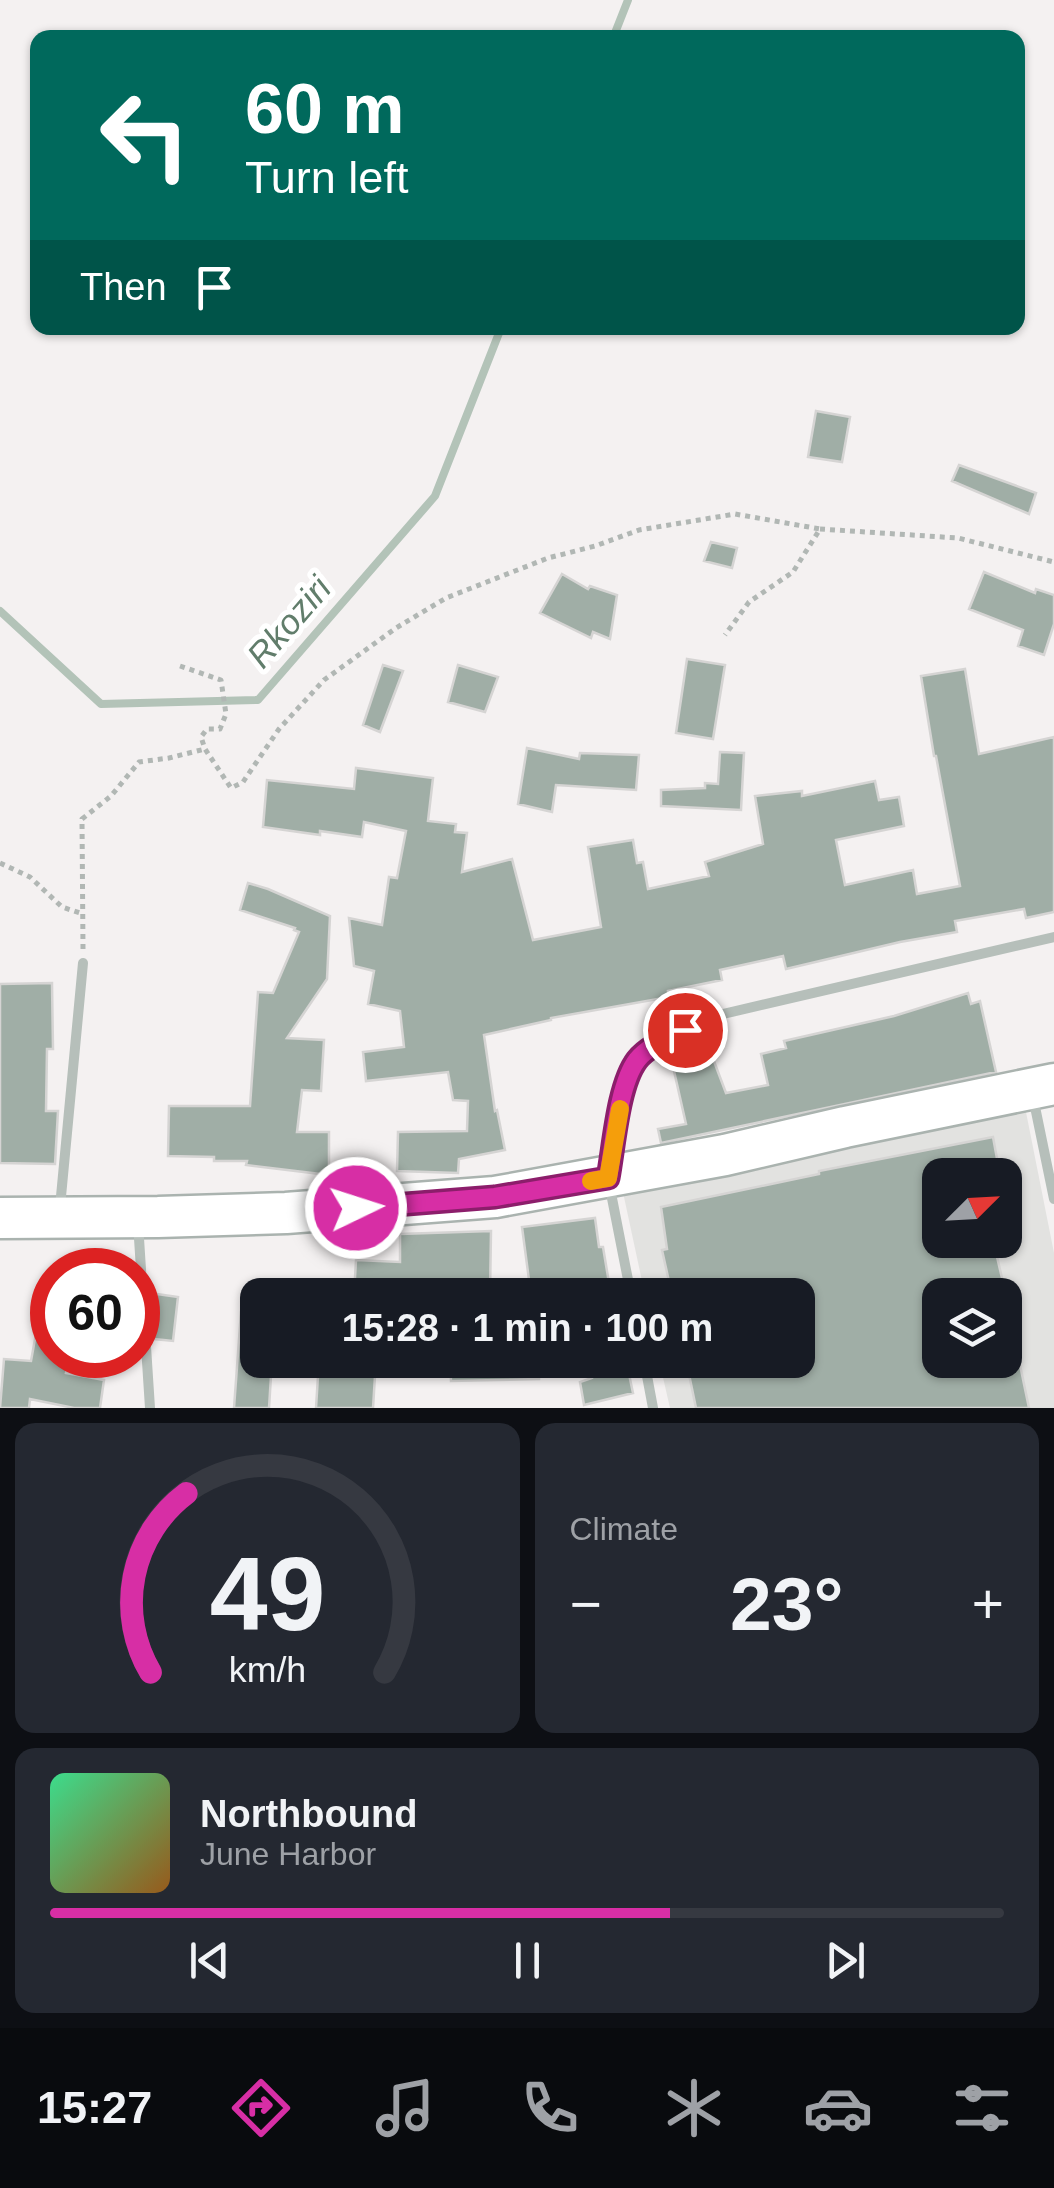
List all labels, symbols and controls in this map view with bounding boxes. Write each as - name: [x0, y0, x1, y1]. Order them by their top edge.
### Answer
- icon: left: [80, 70, 210, 200]
- text: 60 m: [245, 70, 405, 148]
- text: Turn left: [245, 152, 408, 203]
- icon: arrive: [187, 260, 242, 315]
- text: Then: [80, 266, 167, 308]
- water label: Rkoziri: [239, 568, 339, 675]
- pin: [643, 988, 728, 1073]
- icon: arrive: [658, 1003, 713, 1058]
- position arrow: [304, 1156, 408, 1260]
- north arrow: [922, 1158, 1022, 1258]
- map controls: [922, 1158, 1022, 1378]
- speed limit sign: 60: [30, 1248, 160, 1378]
- button: layers: [922, 1278, 1022, 1378]
- text: 15:28 · 1 min · 100 m: [342, 1307, 713, 1349]
- text: Climate: [570, 1511, 678, 1547]
- text: 49: [209, 1536, 325, 1652]
- text: 23°: [730, 1562, 843, 1646]
- text: −: [570, 1573, 602, 1635]
- text: +: [972, 1573, 1004, 1635]
- text: km/h: [229, 1650, 306, 1690]
- text: Northbound: [200, 1793, 417, 1835]
- text: June Harbor: [200, 1836, 376, 1872]
- icon: previous: [182, 1933, 237, 1988]
- icon: pause: [500, 1933, 555, 1988]
- icon: next: [818, 1933, 873, 1988]
- icon: directions: [226, 2073, 296, 2143]
- icon: music: [370, 2073, 440, 2143]
- icon: phone: [515, 2073, 585, 2143]
- icon: climate: [659, 2073, 729, 2143]
- icon: car: [803, 2073, 873, 2143]
- icon: filters: [947, 2073, 1017, 2143]
- text: 15:27: [37, 2082, 152, 2133]

